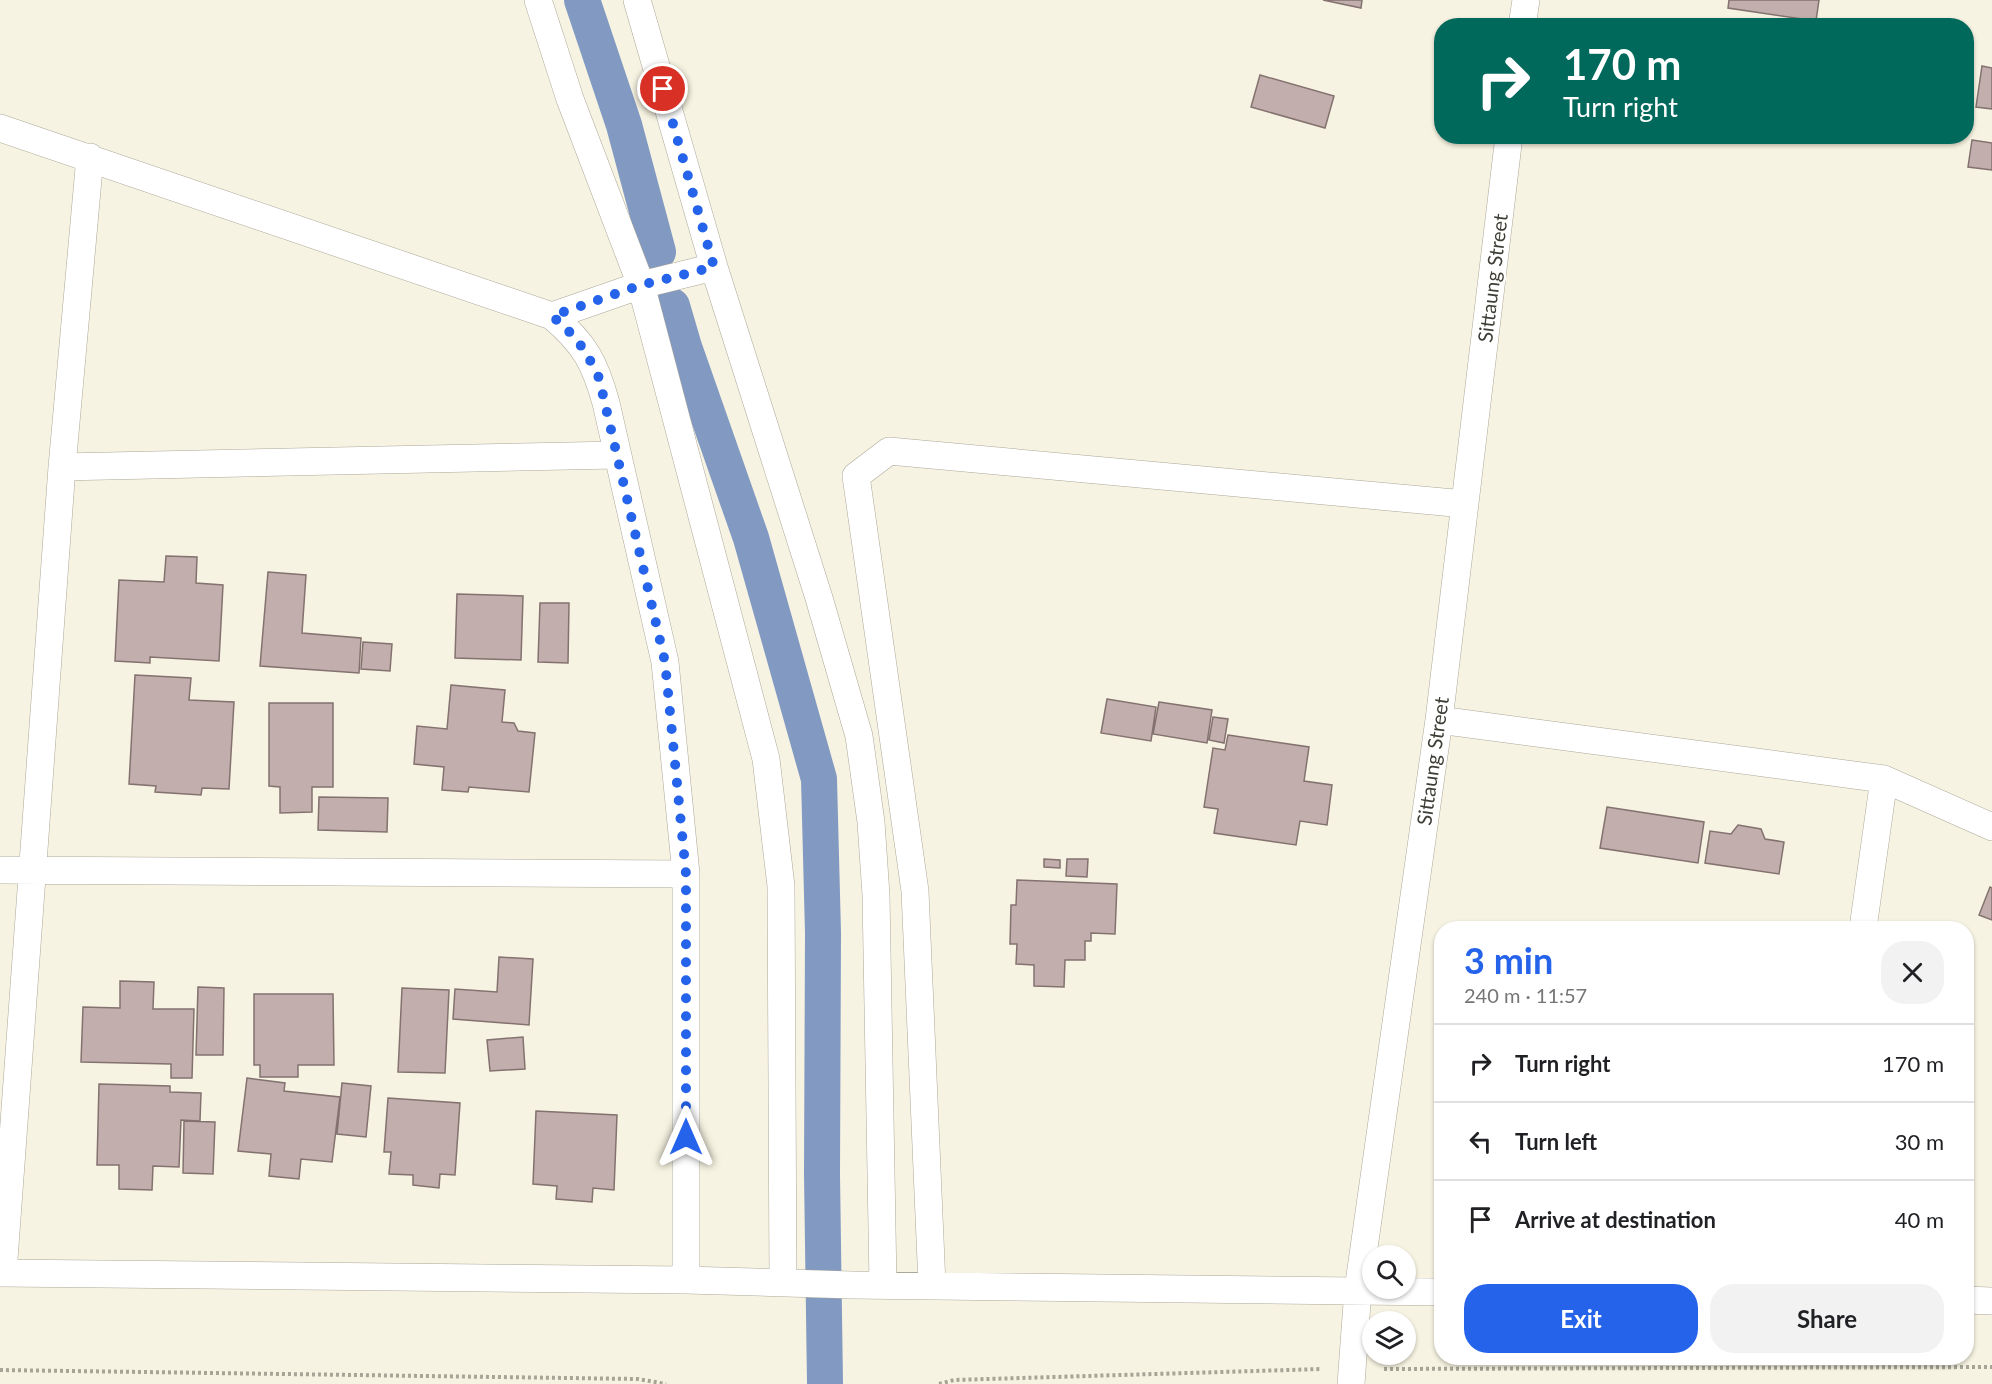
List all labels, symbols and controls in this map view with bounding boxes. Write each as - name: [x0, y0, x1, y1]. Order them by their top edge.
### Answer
- text: 170 m: [1563, 39, 1681, 89]
- icon: right: [1464, 42, 1542, 120]
- pin: [637, 63, 688, 114]
- icon: arrive: [646, 72, 679, 105]
- text: Turn right: [1563, 90, 1678, 123]
- street label: Sittaung Street: [1472, 212, 1512, 344]
- street label: Sittaung Street: [1411, 695, 1453, 827]
- text: 3 min: [1464, 938, 1553, 982]
- button: close: [1881, 941, 1944, 1004]
- text: 240 m · 11:57: [1464, 983, 1587, 1007]
- icon: right: [1464, 1047, 1497, 1080]
- text: Turn right: [1515, 1050, 1610, 1077]
- text: 170 m: [1882, 1050, 1944, 1077]
- position arrow: [654, 1105, 718, 1169]
- icon: left: [1464, 1125, 1497, 1158]
- text: Turn left: [1515, 1128, 1597, 1155]
- text: 30 m: [1895, 1128, 1944, 1155]
- icon: arrive: [1464, 1203, 1497, 1236]
- text: Arrive at destination: [1515, 1206, 1716, 1233]
- text: 40 m: [1895, 1206, 1944, 1233]
- map controls: [1362, 1245, 1416, 1365]
- button: search: [1362, 1245, 1416, 1299]
- button: Exit: [1464, 1284, 1698, 1353]
- button: Share: [1710, 1284, 1944, 1353]
- button: layers: [1362, 1311, 1416, 1365]

